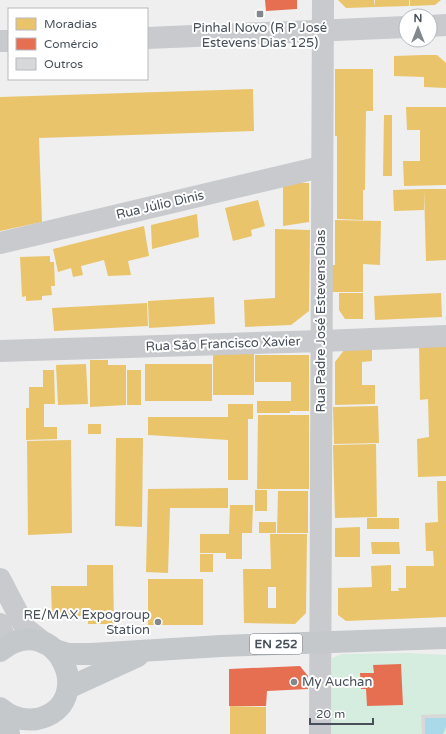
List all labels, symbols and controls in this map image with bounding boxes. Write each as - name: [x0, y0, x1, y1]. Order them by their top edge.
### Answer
- legend: [8, 8, 148, 80]
- north arrow: [398, 8, 438, 48]
- marker: Pinhal Novo (R P José Estevens Dias 125): [255, 9, 265, 19]
- text: N: [414, 12, 422, 25]
- text: Moradias: [44, 17, 97, 31]
- place label: Pinhal Novo (R P José Estevens Dias 125): [193, 20, 327, 51]
- text: Comércio: [44, 37, 98, 51]
- text: Outros: [44, 57, 83, 71]
- street label: Rua Júlio Dinis: [114, 187, 206, 223]
- street label: Rua Padre José Estevens Dias: [313, 230, 329, 412]
- street label: Rua São Francisco Xavier: [145, 333, 301, 355]
- place label: RE/MAX Expogroup Station: [24, 607, 150, 638]
- marker: RE/MAX Expogroup Station: [153, 617, 163, 627]
- road number: EN 252: [250, 634, 302, 654]
- place label: My Auchan: [302, 674, 372, 690]
- marker: My Auchan: [289, 677, 299, 687]
- scale bar: [310, 700, 373, 726]
- text: 20 m: [316, 707, 345, 721]

